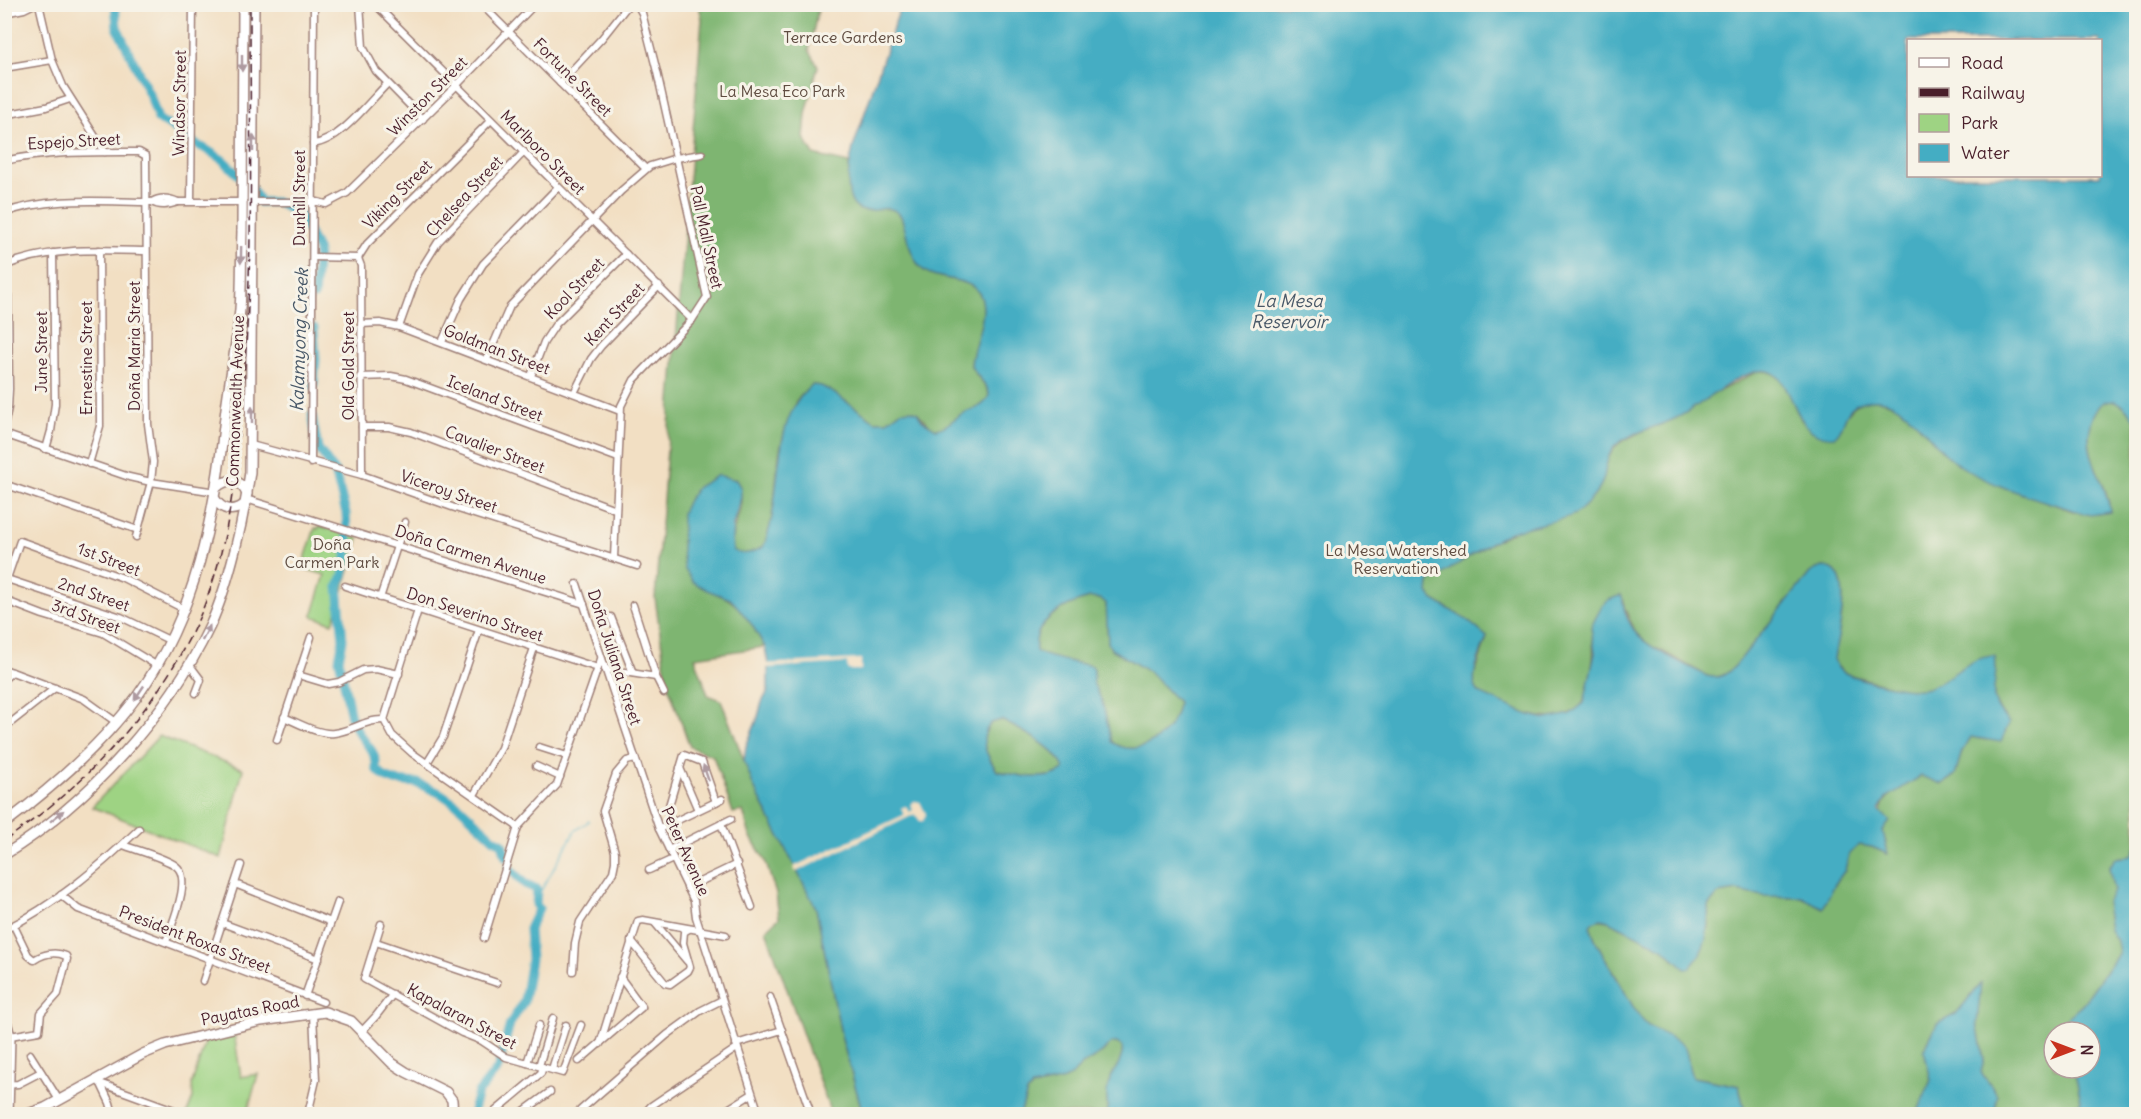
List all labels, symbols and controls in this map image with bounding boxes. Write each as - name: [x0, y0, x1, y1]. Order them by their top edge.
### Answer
- park label: Terrace Gardens: [783, 27, 903, 47]
- street label: Fortune Street: [530, 34, 617, 121]
- legend: [1907, 39, 2102, 177]
- street label: Windsor Street: [168, 49, 190, 156]
- street label: Winston Street: [383, 51, 472, 140]
- text: Road: [1961, 51, 2004, 74]
- one-way arrow: [238, 53, 247, 72]
- park label: La Mesa Eco Park: [719, 81, 845, 101]
- text: Railway: [1961, 81, 2025, 104]
- street label: Marlboro Street: [496, 105, 590, 199]
- text: Park: [1961, 111, 1998, 134]
- street label: Espejo Street: [27, 129, 122, 153]
- one-way arrow: [248, 134, 258, 153]
- text: Water: [1961, 141, 2011, 164]
- street label: Dunhill Street: [289, 149, 309, 246]
- street label: Chelsea Street: [421, 151, 507, 241]
- street label: Viking Street: [358, 155, 436, 233]
- street label: Pall Mall Street: [686, 184, 728, 291]
- one-way arrow: [236, 246, 246, 265]
- street label: Kool Street: [540, 253, 609, 323]
- water label: Kalamyong Creek: [285, 266, 313, 412]
- street label: Kent Street: [580, 278, 649, 350]
- street label: Doña Maria Street: [124, 280, 144, 411]
- water label: La Mesa Reservoir: [1251, 289, 1330, 333]
- street label: Ernestine Street: [76, 300, 96, 415]
- street label: June Street: [31, 310, 51, 393]
- street label: Old Gold Street: [338, 311, 358, 421]
- street label: Commonwealth Avenue: [222, 315, 248, 487]
- street label: Goldman Street: [441, 320, 554, 379]
- street label: Iceland Street: [444, 371, 546, 426]
- one-way arrow: [247, 405, 257, 424]
- street label: Cavalier Street: [442, 421, 548, 477]
- street label: Viceroy Street: [398, 465, 501, 517]
- street label: Doña Carmen Avenue: [393, 520, 549, 588]
- park label: Doña Carmen Park: [285, 534, 379, 572]
- street label: 1st Street: [75, 538, 144, 580]
- park label: La Mesa Watershed Reservation: [1325, 540, 1467, 578]
- street label: 2nd Street: [56, 573, 133, 616]
- street label: Don Severino Street: [404, 583, 546, 646]
- street label: Doña Juliana Street: [584, 587, 647, 728]
- street label: 3rd Street: [49, 594, 124, 638]
- one-way arrow: [201, 624, 211, 641]
- one-way arrow: [133, 685, 144, 701]
- one-way arrow: [700, 764, 710, 782]
- street label: Peter Avenue: [657, 803, 715, 899]
- one-way arrow: [50, 810, 65, 822]
- street label: President Roxas Street: [116, 901, 274, 977]
- street label: Kapalaran Street: [404, 979, 521, 1054]
- street label: Payatas Road: [199, 991, 301, 1029]
- north arrow: [2042, 1020, 2102, 1080]
- text: N: [2077, 1044, 2097, 1056]

